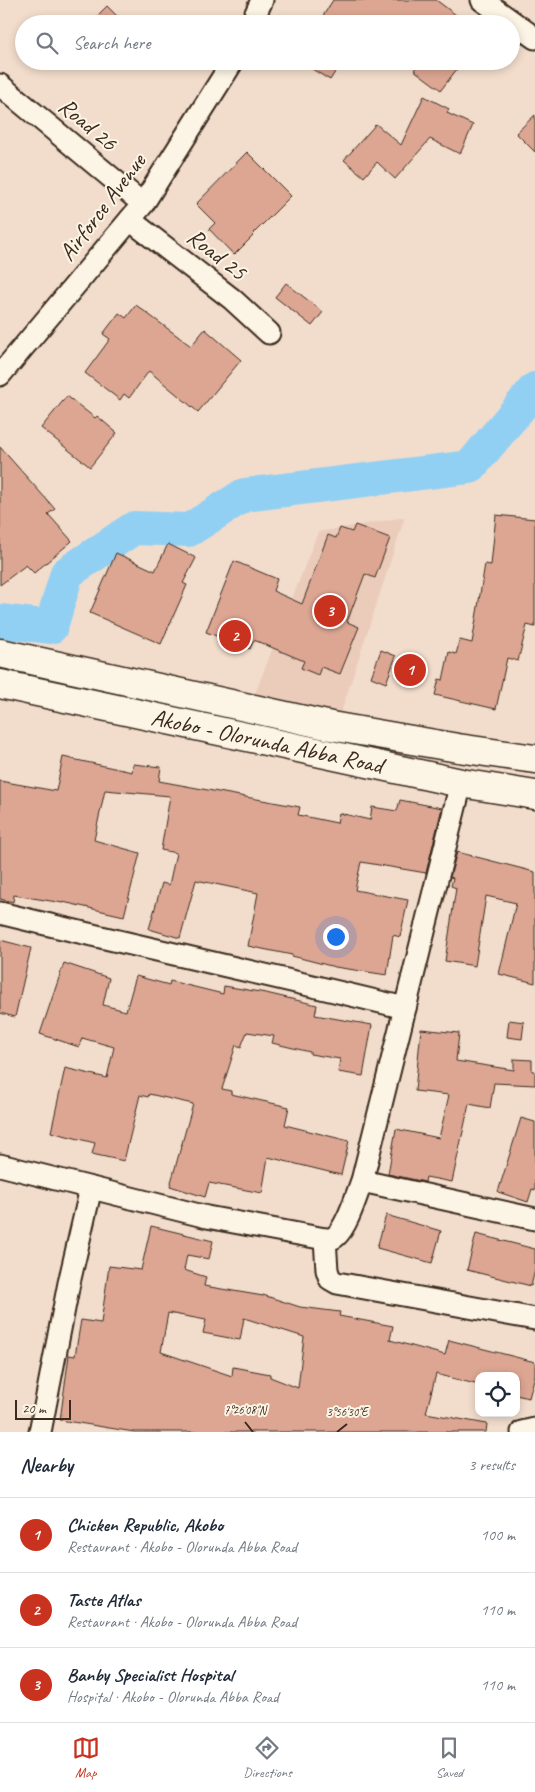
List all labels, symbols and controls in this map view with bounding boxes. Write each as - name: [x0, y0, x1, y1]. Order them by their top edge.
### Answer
- search box: [15, 15, 520, 70]
- icon: search: [33, 29, 61, 57]
- text: Search here: [73, 31, 150, 55]
- street label: Road 26: [52, 91, 124, 158]
- street label: Airforce Avenue: [52, 146, 153, 267]
- street label: Road 25: [181, 221, 254, 287]
- pin: 3: [314, 592, 346, 630]
- pin: 2: [219, 617, 251, 655]
- pin: 1: [394, 651, 426, 689]
- street label: Akobo - Olorunda Abba Road: [149, 702, 389, 781]
- your location: [323, 924, 349, 950]
- map controls: [475, 1372, 520, 1417]
- button: locate: [475, 1372, 520, 1417]
- scale bar: [15, 1397, 71, 1420]
- text: 20 m: [22, 1400, 46, 1417]
- text: 7°26'08"N: [224, 1402, 268, 1418]
- text: 3°56'30"E: [327, 1404, 369, 1420]
- text: Nearby: [20, 1452, 73, 1478]
- text: 3 results: [468, 1455, 515, 1475]
- text: Chicken Republic, Akobo: [67, 1513, 223, 1537]
- text: 1: [32, 1525, 40, 1545]
- text: 100 m: [481, 1525, 515, 1545]
- text: Restaurant · Akobo - Olorunda Abba Road: [67, 1537, 297, 1557]
- text: Taste Atlas: [67, 1588, 140, 1612]
- text: 2: [32, 1600, 40, 1620]
- text: 110 m: [481, 1600, 515, 1620]
- text: Restaurant · Akobo - Olorunda Abba Road: [67, 1612, 297, 1632]
- text: Banby Specialist Hospital: [67, 1663, 233, 1687]
- text: 3: [32, 1675, 40, 1695]
- text: 110 m: [481, 1675, 515, 1695]
- text: Hospital · Akobo - Olorunda Abba Road: [67, 1687, 279, 1707]
- tab: Map: [72, 1734, 100, 1781]
- tab: Directions: [243, 1734, 292, 1781]
- tab: Saved: [435, 1734, 463, 1781]

